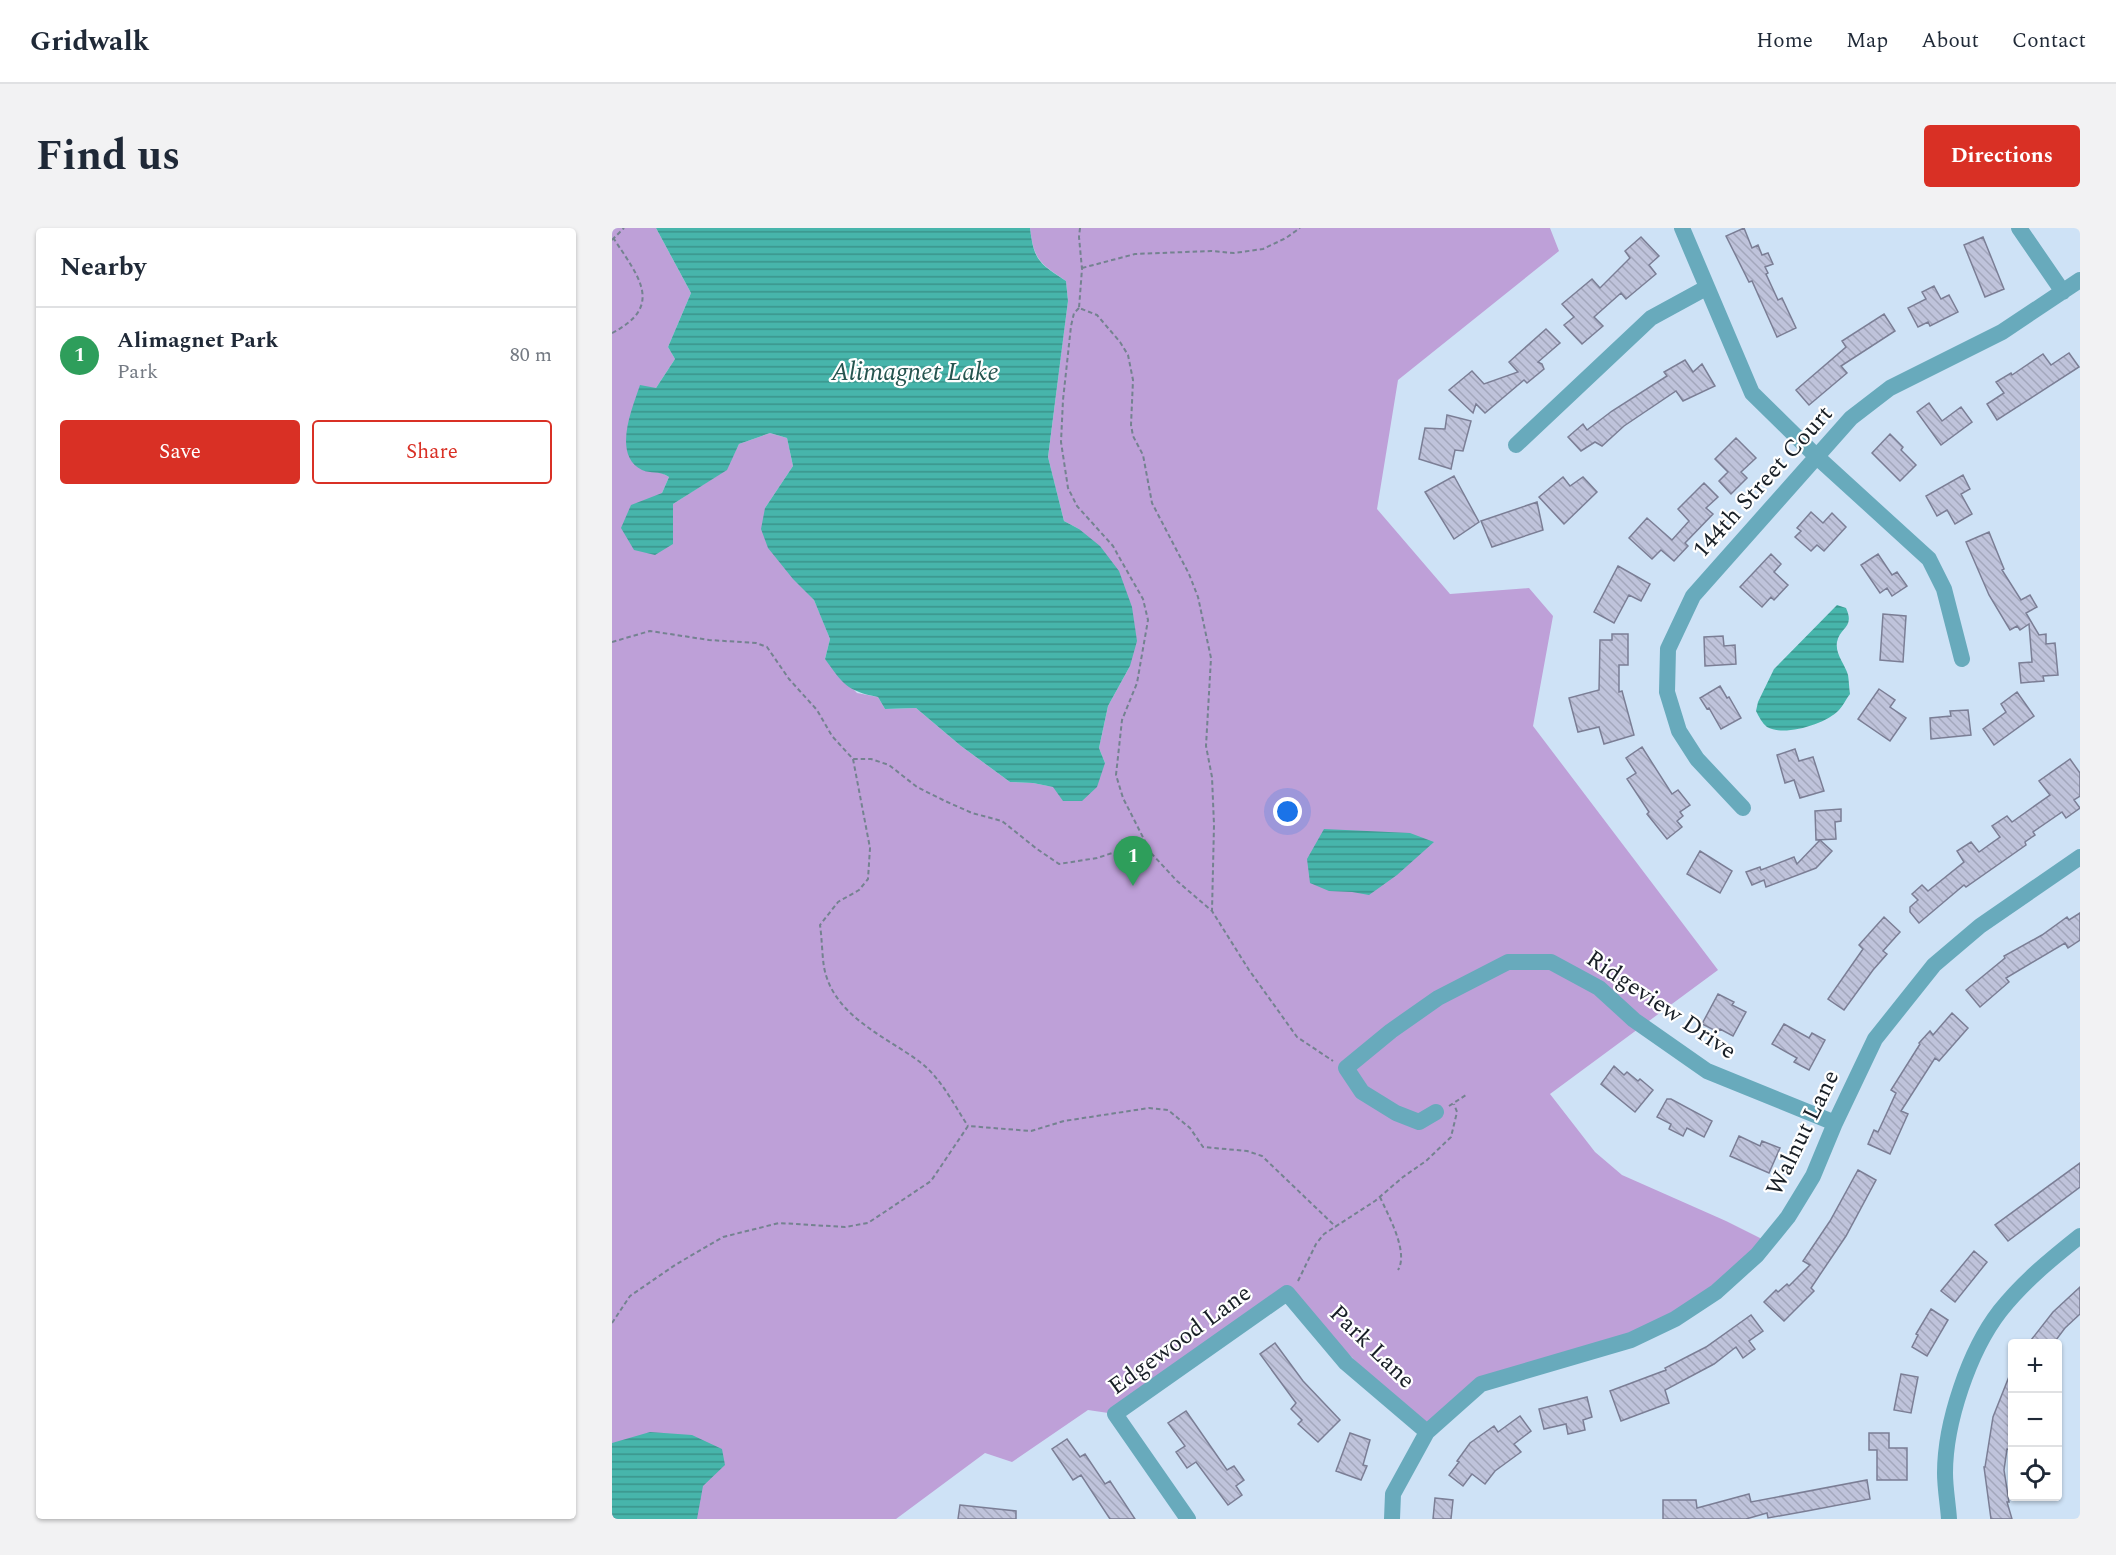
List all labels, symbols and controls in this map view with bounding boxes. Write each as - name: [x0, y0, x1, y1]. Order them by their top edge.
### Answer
- text: Gridwalk: [30, 20, 149, 63]
- text: Home: [1756, 25, 1813, 57]
- text: Map: [1846, 25, 1888, 57]
- text: About: [1921, 25, 1979, 57]
- text: Contact: [2012, 25, 2086, 57]
- text: Find us: [36, 125, 180, 188]
- button: Directions: [1924, 125, 2080, 187]
- text: Nearby: [60, 247, 146, 287]
- text: Alimagnet Park: [117, 324, 279, 357]
- text: 1: [74, 340, 85, 370]
- text: 80 m: [510, 340, 552, 370]
- water label: Alimagnet Lake: [830, 352, 999, 392]
- text: Park: [117, 357, 158, 387]
- street label: 144th Street Court: [1684, 397, 1842, 567]
- button: Save: [60, 420, 300, 484]
- button: Share: [312, 420, 552, 484]
- your location: [1273, 797, 1302, 826]
- pin: 1: [1114, 836, 1152, 886]
- street label: Ridgeview Drive: [1578, 941, 1744, 1069]
- street label: Walnut Lane: [1757, 1064, 1849, 1202]
- street label: Edgewood Lane: [1101, 1276, 1259, 1404]
- street label: Park Lane: [1321, 1297, 1423, 1397]
- map controls: [2008, 1339, 2062, 1501]
- button: +: [2008, 1339, 2062, 1393]
- button: −: [2008, 1393, 2062, 1447]
- button: locate: [2008, 1447, 2062, 1501]

